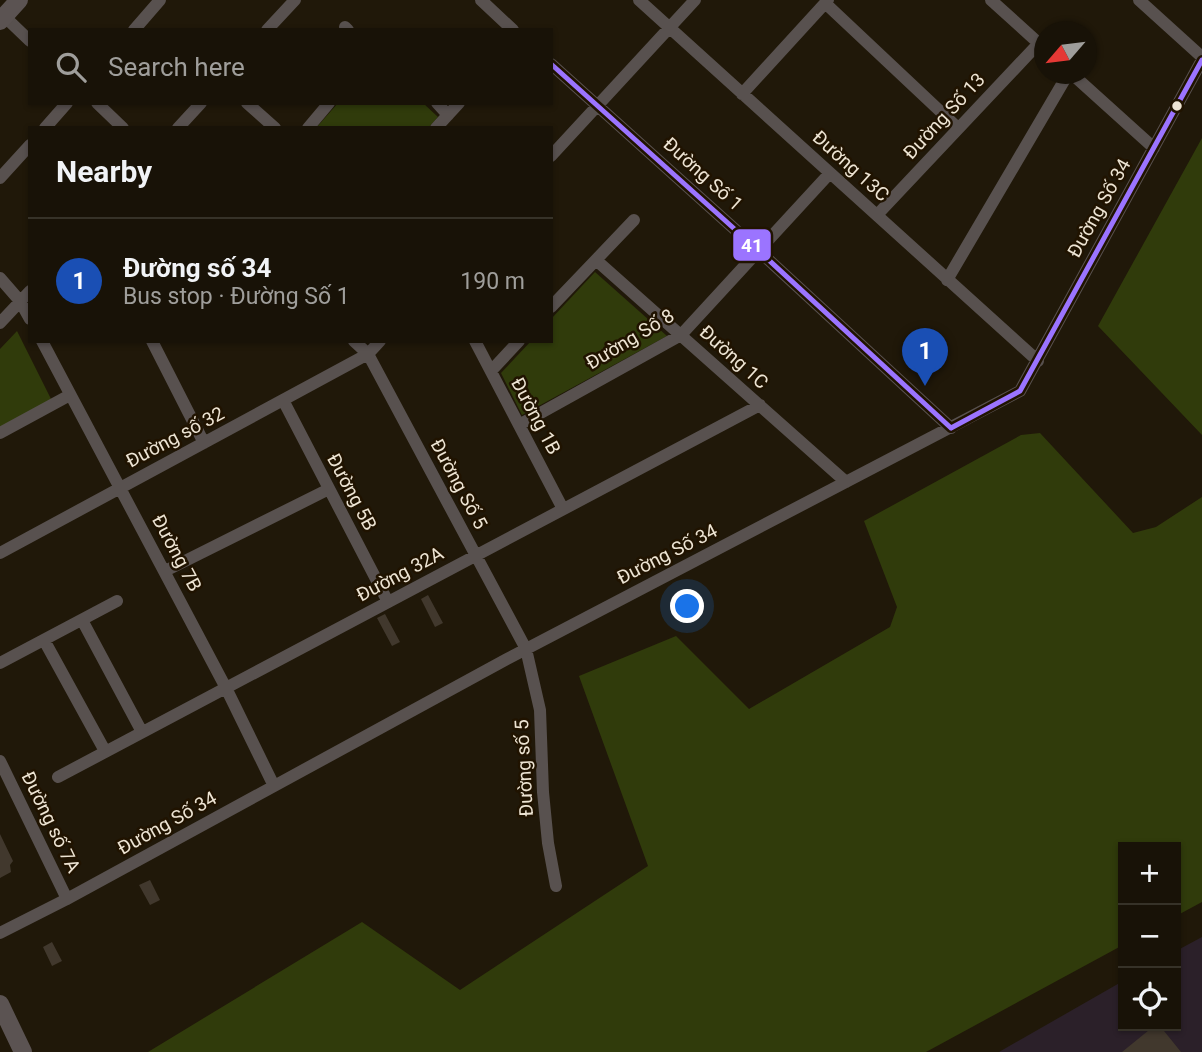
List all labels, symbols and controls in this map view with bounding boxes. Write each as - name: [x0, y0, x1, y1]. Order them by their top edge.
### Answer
- north arrow: [1034, 21, 1097, 84]
- search box: [28, 28, 553, 105]
- icon: search: [52, 48, 90, 86]
- text: Search here: [108, 52, 245, 82]
- street label: Đường Số 13: [898, 68, 990, 164]
- unlabelled marker: [1170, 99, 1184, 113]
- street label: Đường 13C: [808, 126, 894, 206]
- street label: Đường Số 1: [659, 132, 747, 216]
- text: Nearby: [56, 154, 152, 189]
- street label: Đường Số 34: [1062, 154, 1136, 261]
- line badge: 41: [732, 228, 772, 262]
- text: 41: [741, 234, 763, 257]
- text: Đường số 34: [123, 253, 271, 283]
- text: 1: [72, 268, 86, 295]
- text: 190 m: [460, 268, 525, 295]
- text: Bus stop · Đường Số 1: [123, 283, 350, 310]
- street label: Đường Số 8: [582, 304, 678, 374]
- street label: Đường 1C: [695, 320, 773, 394]
- pin: 1: [902, 328, 948, 386]
- street label: Đường 1B: [506, 374, 566, 458]
- street label: Đường số 32: [122, 402, 228, 472]
- street label: Đường Số 5: [426, 435, 492, 533]
- street label: Đường 5B: [322, 450, 382, 534]
- street label: Đường 7B: [147, 511, 207, 595]
- street label: Đường Số 34: [613, 519, 721, 589]
- street label: Đường 32A: [353, 541, 448, 606]
- your location: [670, 589, 704, 623]
- street label: Đường số 5: [510, 719, 538, 817]
- street label: Đường số 7A: [17, 768, 86, 877]
- street label: Đường Số 34: [114, 786, 221, 860]
- map controls: [1118, 842, 1181, 1031]
- button: +: [1118, 842, 1181, 905]
- button: −: [1118, 905, 1181, 968]
- button: locate: [1118, 968, 1181, 1031]

